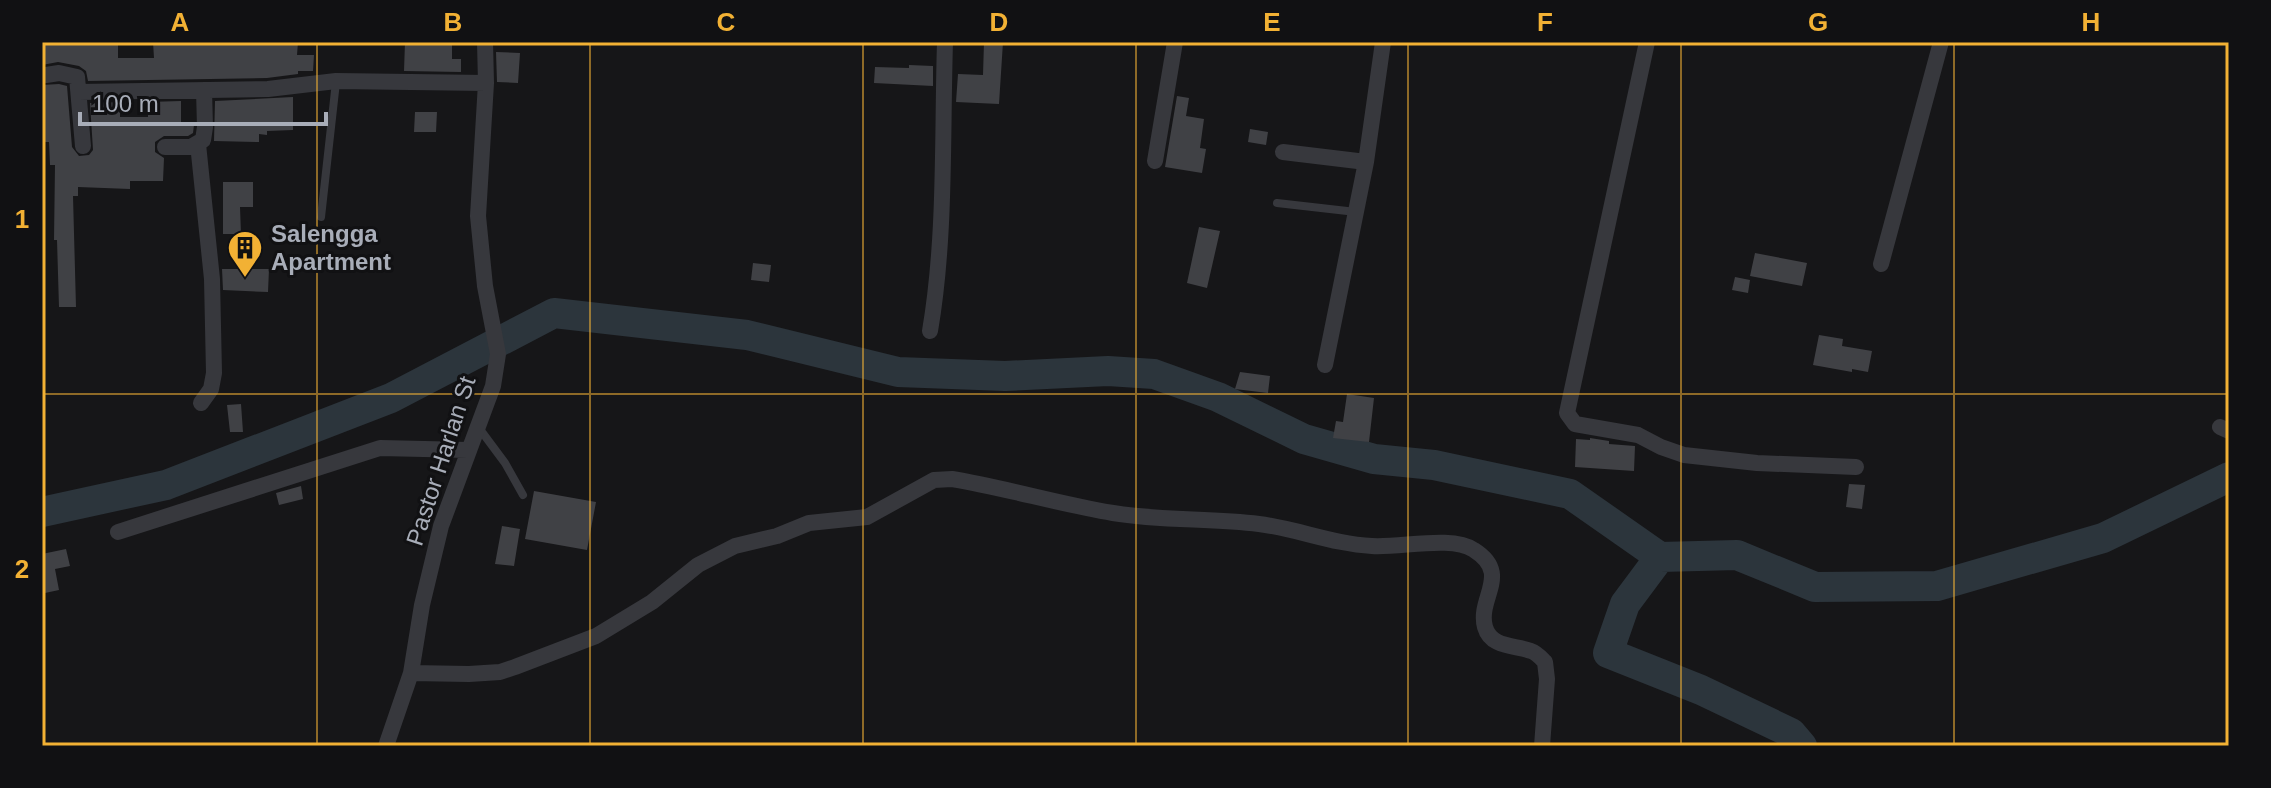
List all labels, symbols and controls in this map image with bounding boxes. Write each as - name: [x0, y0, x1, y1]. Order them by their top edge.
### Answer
- text: A: [171, 7, 190, 37]
- text: B: [444, 7, 462, 37]
- text: C: [717, 7, 736, 37]
- text: D: [990, 7, 1008, 37]
- text: E: [1263, 7, 1281, 37]
- text: F: [1537, 7, 1553, 37]
- text: G: [1808, 7, 1828, 37]
- text: H: [2082, 7, 2100, 37]
- scale bar: [80, 76, 326, 126]
- text: 100 m: [92, 90, 159, 117]
- text: 1: [15, 204, 29, 234]
- place label: Salengga Apartment: [271, 220, 391, 275]
- building icon: Salengga Apartment: [226, 229, 264, 279]
- street label: Pastor Harlan St: [400, 373, 481, 549]
- text: 2: [15, 554, 29, 584]

